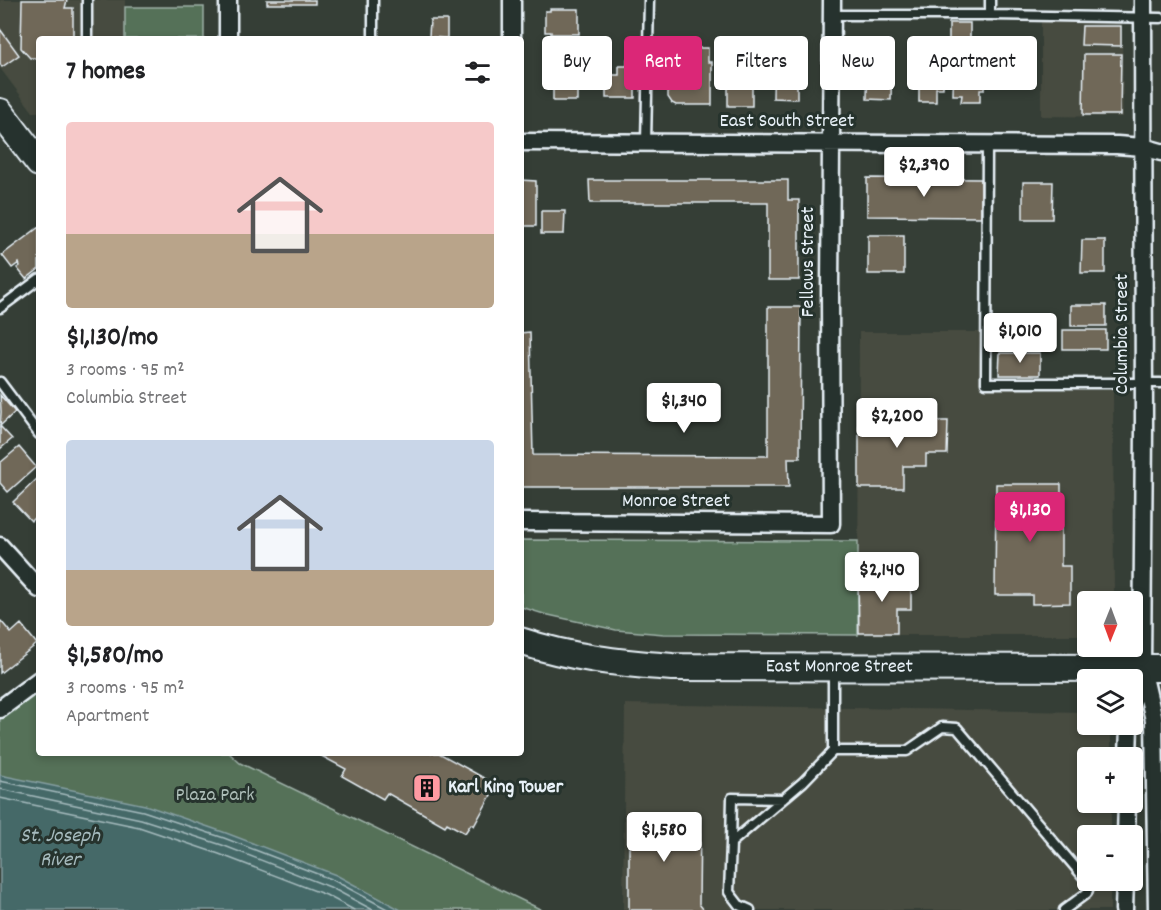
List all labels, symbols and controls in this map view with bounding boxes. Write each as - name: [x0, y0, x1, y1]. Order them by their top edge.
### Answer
- chip: Buy: [542, 36, 612, 90]
- chip: Rent: [624, 36, 702, 90]
- chip: Filters: [714, 36, 808, 90]
- chip: New: [820, 36, 895, 90]
- chip: Apartment: [907, 36, 1037, 90]
- text: 7 homes: [66, 54, 146, 91]
- icon: filters: [461, 56, 494, 89]
- street label: East South Street: [720, 108, 854, 136]
- pin: $2,390: [875, 147, 973, 198]
- text: $2,390: [898, 152, 950, 180]
- icon: home: [226, 161, 334, 269]
- street label: Fellows Street: [795, 207, 823, 317]
- street label: Columbia Street: [1109, 274, 1137, 394]
- pin: $1,010: [971, 313, 1069, 364]
- text: $1,010: [998, 318, 1042, 346]
- text: $1,130/mo: [66, 320, 158, 357]
- text: 3 rooms · 95 m²: [66, 357, 185, 385]
- pin: $1,340: [635, 383, 733, 434]
- text: Columbia Street: [66, 385, 187, 413]
- text: $1,340: [661, 388, 707, 416]
- pin: $2,200: [848, 398, 946, 449]
- text: $2,200: [870, 403, 924, 431]
- icon: home: [226, 479, 334, 587]
- street label: Monroe Street: [622, 488, 730, 516]
- pin: $1,130: [981, 492, 1079, 543]
- text: $1,130: [1009, 497, 1051, 525]
- pin: $2,140: [833, 552, 931, 603]
- text: $2,140: [859, 557, 905, 585]
- north arrow: [1077, 591, 1143, 657]
- map controls: [1077, 591, 1143, 891]
- text: $1,580/mo: [66, 638, 163, 675]
- street label: East Monroe Street: [766, 653, 913, 681]
- button: layers: [1077, 669, 1143, 735]
- text: 3 rooms · 95 m²: [66, 675, 185, 703]
- text: Apartment: [66, 703, 149, 731]
- button: +: [1077, 747, 1143, 813]
- building icon: Karl King Tower: [411, 772, 443, 804]
- place label: Karl King Tower: [448, 774, 564, 802]
- park label: Plaza Park: [176, 782, 254, 810]
- pin: $1,580: [615, 812, 713, 863]
- text: $1,580: [641, 817, 687, 845]
- water label: St. Joseph River: [20, 822, 101, 876]
- button: −: [1077, 825, 1143, 891]

